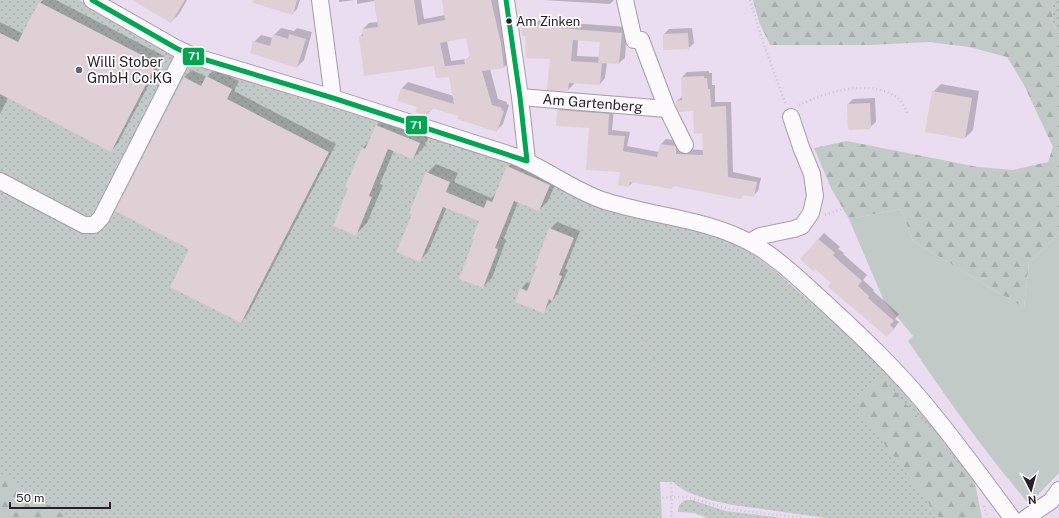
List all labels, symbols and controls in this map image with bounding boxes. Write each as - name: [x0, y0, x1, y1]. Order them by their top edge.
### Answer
- place label: Am Zinken: [516, 14, 580, 29]
- marker: Am Zinken: [504, 16, 514, 26]
- line badge: 71: [182, 47, 205, 66]
- text: 71: [188, 50, 200, 62]
- place label: Willi Stober GmbH Co.KG: [87, 54, 172, 86]
- marker: Willi Stober GmbH Co.KG: [74, 65, 84, 75]
- street label: Am Gartenberg: [542, 91, 644, 115]
- line badge: 71: [405, 115, 428, 135]
- text: 71: [410, 119, 422, 131]
- north arrow: [1011, 470, 1051, 510]
- scale bar: [10, 484, 110, 510]
- text: 50 m: [16, 491, 44, 505]
- text: N: [1027, 494, 1037, 506]

